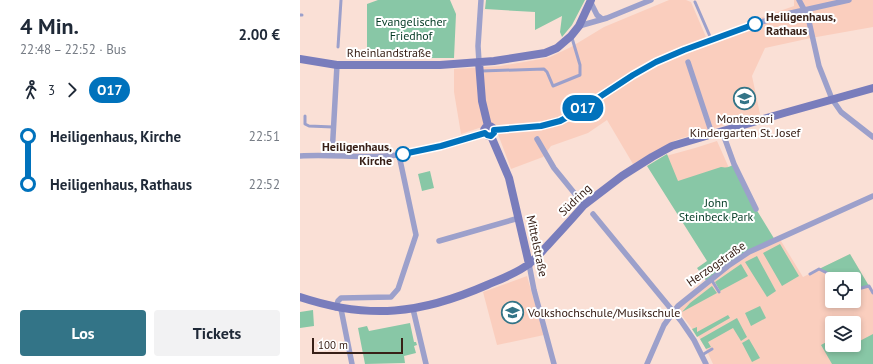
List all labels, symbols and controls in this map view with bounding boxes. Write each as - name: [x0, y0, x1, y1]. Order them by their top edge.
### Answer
- place label: Heiligenhaus, Rathaus: [766, 9, 836, 38]
- text: 4 Min.: [20, 12, 79, 40]
- park label: Evangelischer Friedhof: [375, 14, 447, 43]
- marker: Heiligenhaus, Rathaus: [747, 16, 763, 32]
- text: 2.00 €: [238, 25, 280, 44]
- text: 22:48 – 22:52 · Bus: [20, 41, 126, 58]
- street label: Rheinlandstraße: [347, 45, 431, 60]
- icon: walk: [20, 79, 42, 101]
- icon: forward: [61, 79, 83, 101]
- text: O17: [97, 81, 122, 99]
- text: 3: [48, 82, 55, 99]
- school or university icon: Montessori Kindergarten St. Josef: [732, 85, 758, 111]
- line badge: O17: [560, 95, 606, 121]
- text: O17: [570, 99, 596, 117]
- place label: Montessori Kindergarten St. Josef: [690, 111, 802, 140]
- text: Heiligenhaus, Kirche: [50, 127, 181, 146]
- text: 22:51: [249, 128, 280, 145]
- place label: Heiligenhaus, Kirche: [322, 139, 392, 168]
- marker: Heiligenhaus, Kirche: [395, 146, 411, 162]
- text: Heiligenhaus, Rathaus: [50, 175, 192, 194]
- text: 22:52: [249, 176, 280, 193]
- street label: Südring: [555, 180, 594, 219]
- park label: John Steinbeck Park: [679, 195, 754, 224]
- street label: Mittelstraße: [524, 214, 551, 278]
- street label: Herzogstraße: [683, 238, 748, 289]
- map controls: [825, 272, 861, 352]
- button: locate: [825, 272, 861, 308]
- school or university icon: Volkshochschule/Musikschule: [500, 300, 526, 326]
- place label: Volkshochschule/Musikschule: [527, 305, 680, 320]
- button: Los: [20, 310, 146, 356]
- button: Tickets: [154, 310, 280, 356]
- button: layers: [825, 316, 861, 352]
- scale bar: [312, 336, 403, 355]
- text: 100 m: [318, 338, 348, 352]

